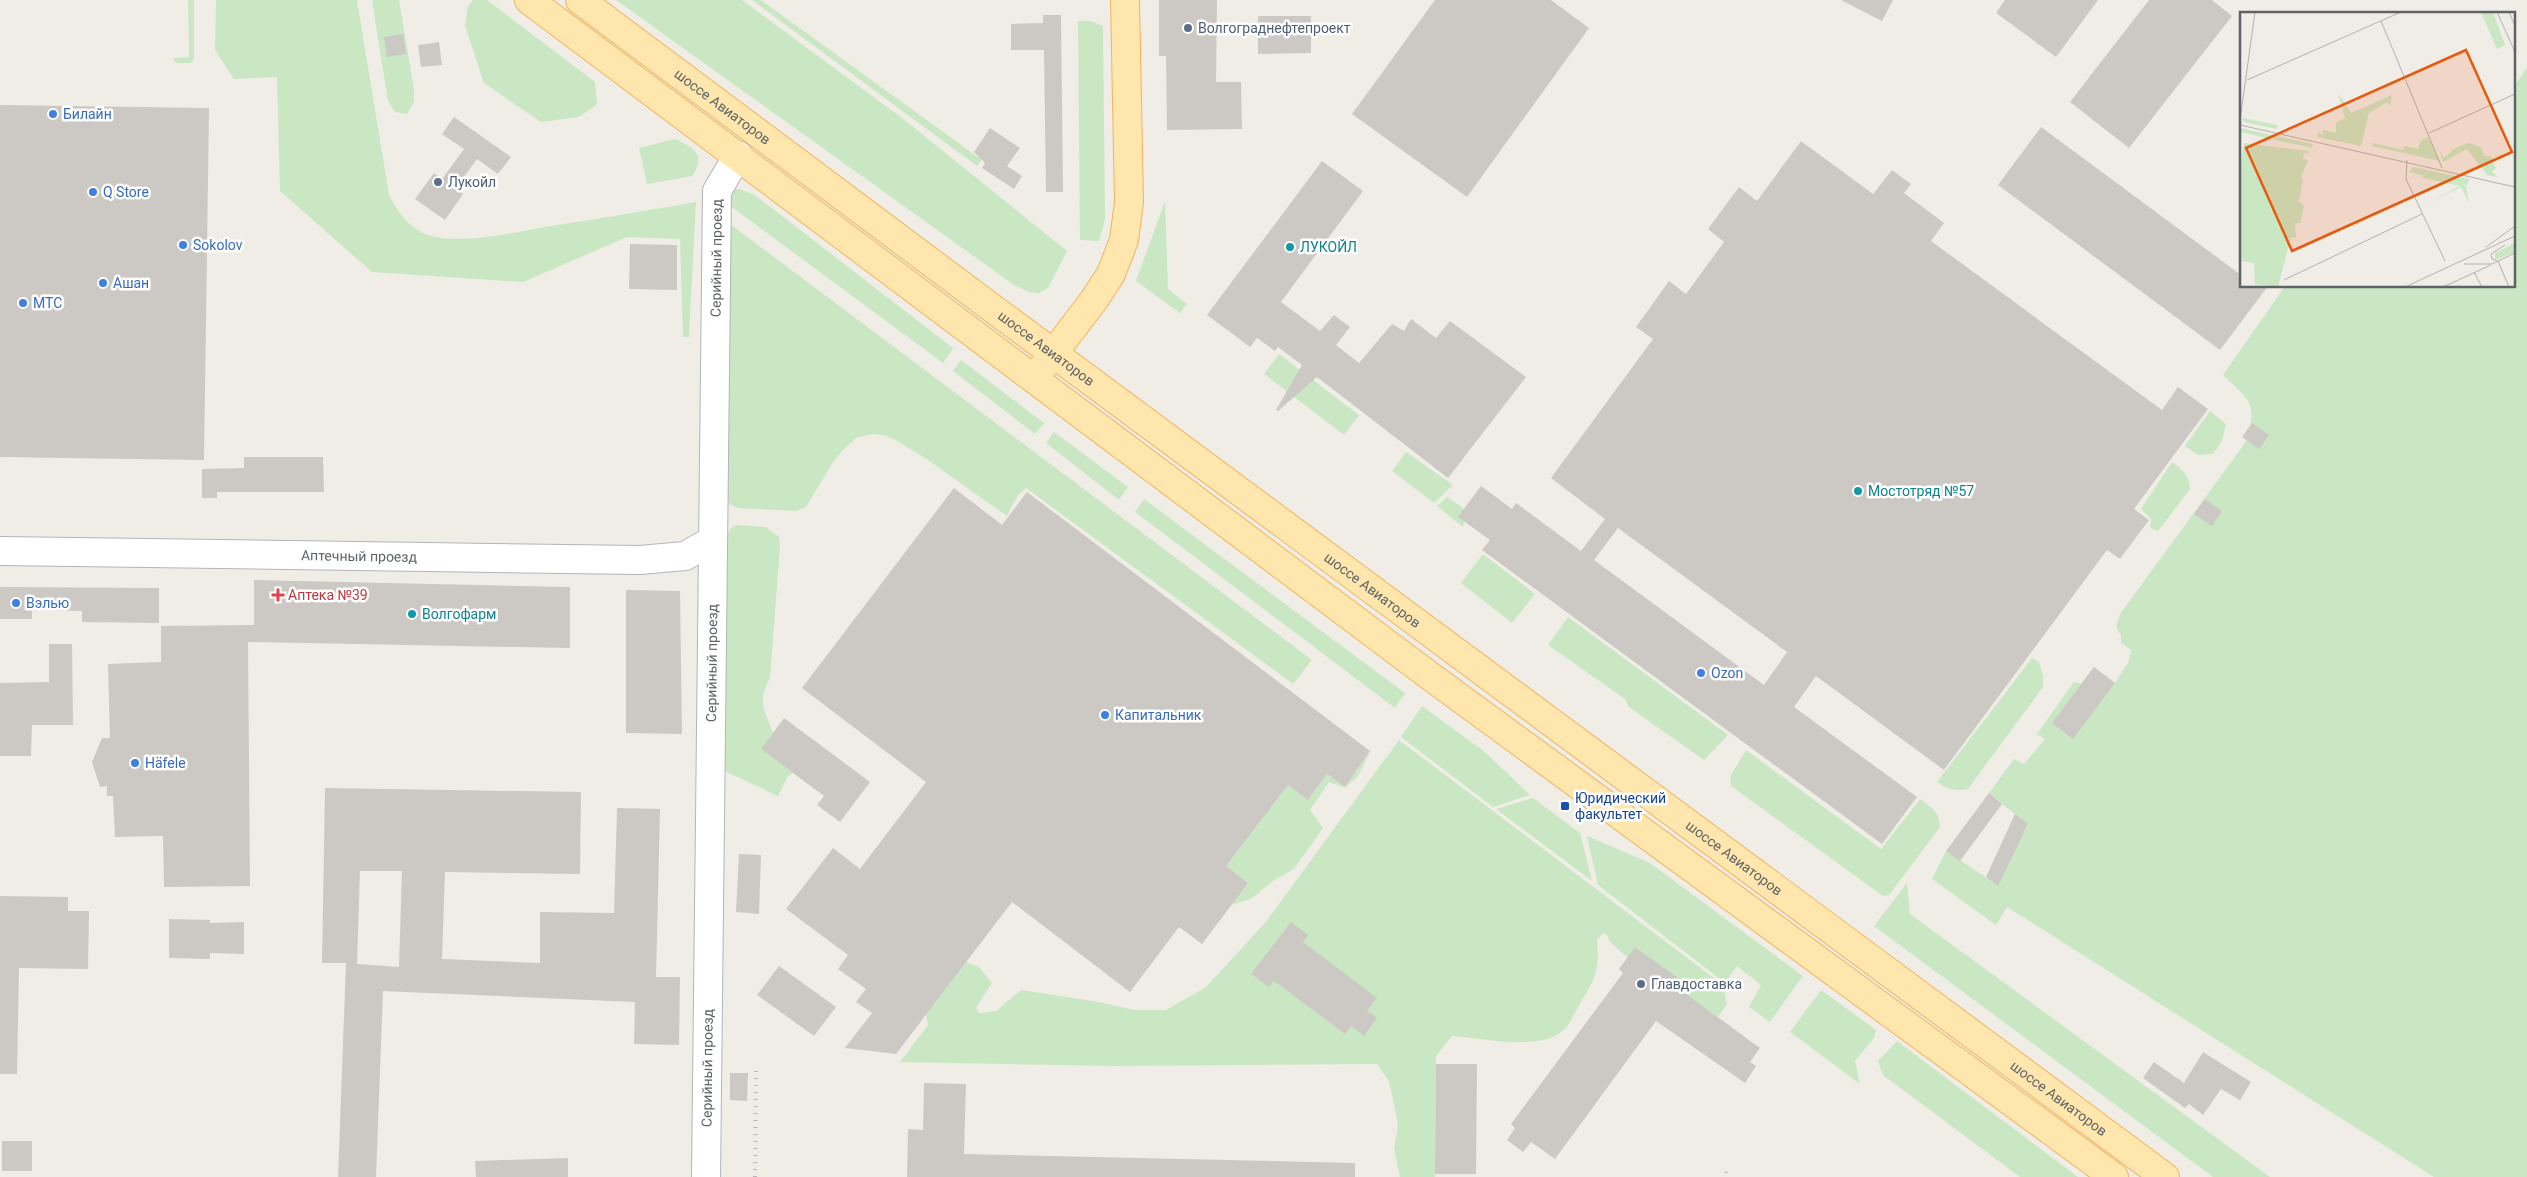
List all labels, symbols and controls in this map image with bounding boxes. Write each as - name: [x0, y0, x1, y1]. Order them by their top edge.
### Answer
- inset map: [2240, 12, 2514, 288]
- place label: Волгограднефтепроект: [1198, 20, 1351, 36]
- marker: Волгограднефтепроект: [1182, 22, 1194, 34]
- street label: шоссе Авиаторов: [671, 65, 774, 148]
- place label: Билайн: [63, 106, 112, 122]
- marker: Билайн: [47, 108, 59, 120]
- place label: Лукойл: [448, 174, 496, 190]
- marker: Лукойл: [432, 176, 444, 188]
- place label: Q Store: [103, 184, 149, 200]
- marker: Q Store: [87, 186, 99, 198]
- street label: Серийный проезд: [708, 198, 725, 317]
- place label: Sokolov: [193, 237, 243, 253]
- marker: Sokolov: [177, 239, 189, 251]
- place label: ЛУКОЙЛ: [1300, 239, 1357, 255]
- marker: ЛУКОЙЛ: [1284, 241, 1296, 253]
- place label: Ашан: [113, 275, 149, 291]
- marker: Ашан: [97, 277, 109, 289]
- place label: МТС: [33, 295, 62, 311]
- marker: МТС: [17, 297, 29, 309]
- street label: шоссе Авиаторов: [995, 307, 1098, 389]
- place label: Мостотряд №57: [1868, 483, 1974, 499]
- marker: Мостотряд №57: [1852, 485, 1864, 497]
- street label: Аптечный проезд: [301, 547, 418, 565]
- street label: шоссе Авиаторов: [1321, 549, 1424, 631]
- place label: Аптека №39: [288, 587, 368, 603]
- marker: Аптека №39: [272, 589, 284, 601]
- place label: Вэлью: [26, 595, 69, 611]
- marker: Вэлью: [10, 597, 22, 609]
- street label: Серийный проезд: [703, 603, 720, 722]
- place label: Волгофарм: [422, 606, 496, 622]
- marker: Волгофарм: [406, 608, 418, 620]
- place label: Ozon: [1711, 665, 1743, 681]
- marker: Ozon: [1695, 667, 1707, 679]
- place label: Капитальник: [1115, 707, 1202, 723]
- marker: Капитальник: [1099, 709, 1111, 721]
- place label: Häfele: [145, 755, 186, 771]
- marker: Häfele: [129, 757, 141, 769]
- place label: Юридический факультет: [1575, 790, 1666, 822]
- marker: Юридический факультет: [1559, 800, 1571, 812]
- street label: шоссе Авиаторов: [1683, 817, 1785, 899]
- place label: Главдоставка: [1651, 976, 1742, 992]
- marker: Главдоставка: [1635, 978, 1647, 990]
- street label: Серийный проезд: [699, 1008, 716, 1127]
- street label: шоссе Авиаторов: [2007, 1057, 2110, 1139]

